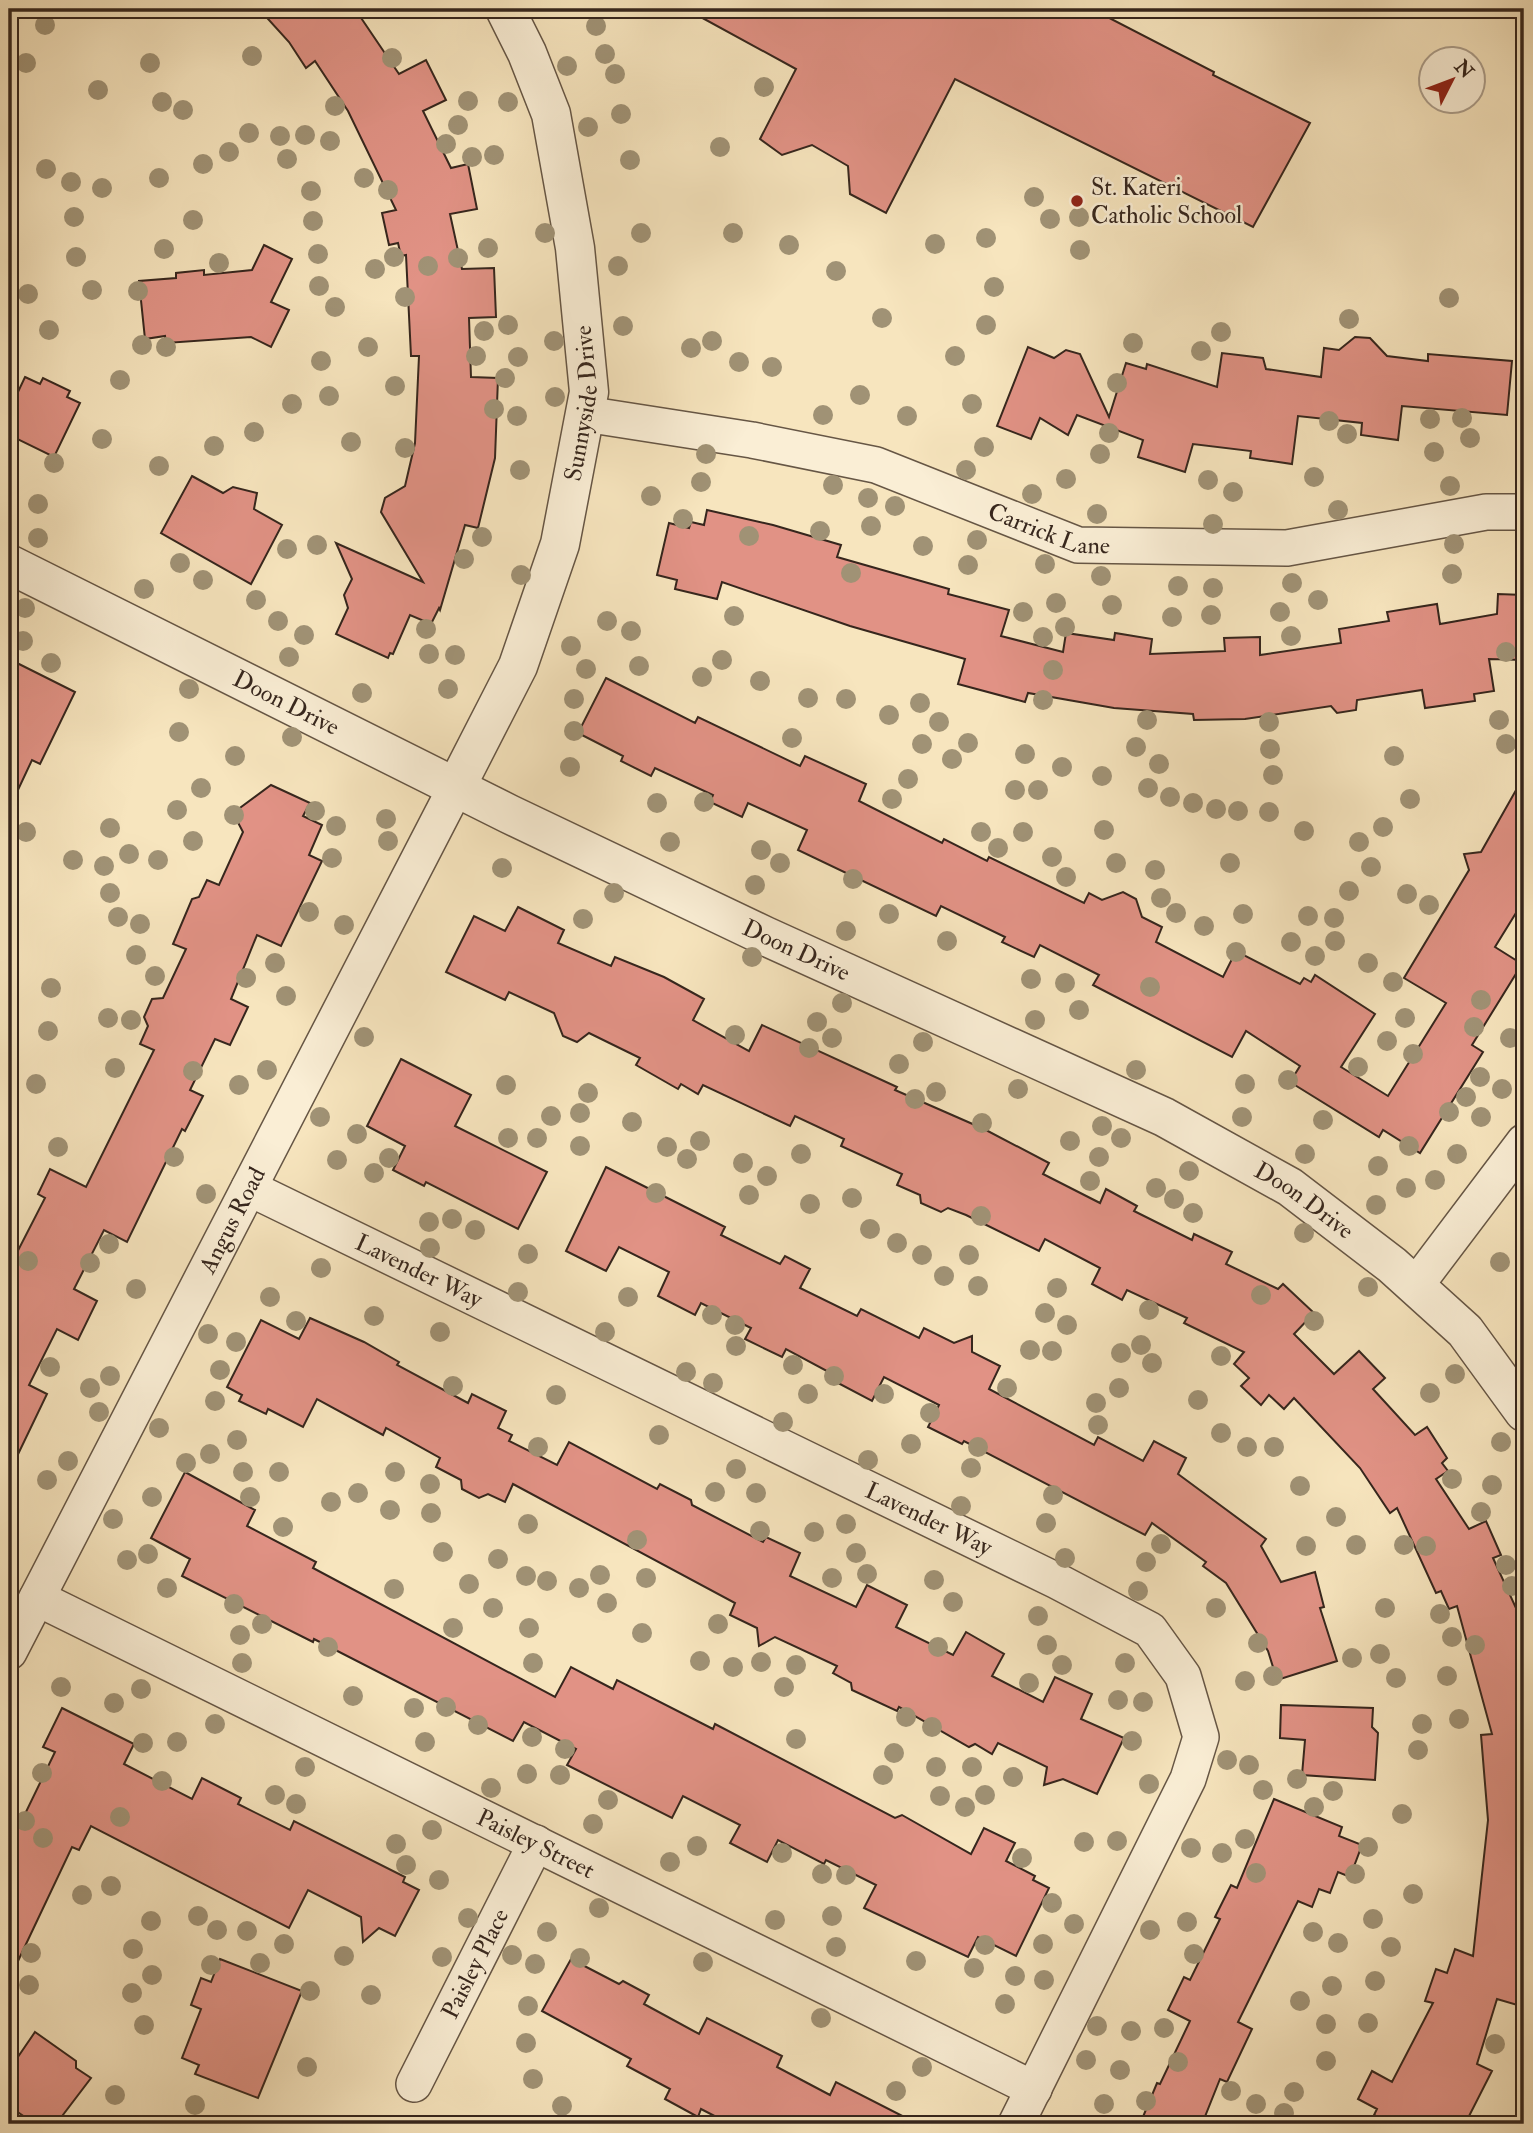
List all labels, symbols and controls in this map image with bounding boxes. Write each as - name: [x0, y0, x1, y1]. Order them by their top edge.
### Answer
- north arrow: [1418, 46, 1488, 116]
- text: N: [1449, 54, 1479, 84]
- place label: St. Kateri Catholic School: [1091, 172, 1242, 231]
- marker: St. Kateri Catholic School: [1069, 193, 1085, 209]
- street label: Sunnyside Drive: [557, 324, 605, 484]
- street label: Carrick Lane: [983, 496, 1110, 561]
- street label: Doon Drive: [228, 663, 344, 743]
- street label: Doon Drive: [737, 912, 855, 989]
- street label: Doon Drive: [1249, 1155, 1360, 1246]
- street label: Angus Road: [192, 1162, 273, 1280]
- street label: Lavender Way: [350, 1227, 488, 1315]
- street label: Lavender Way: [860, 1475, 998, 1563]
- street label: Paisley Street: [472, 1802, 600, 1886]
- street label: Paisley Place: [435, 1903, 516, 2024]

